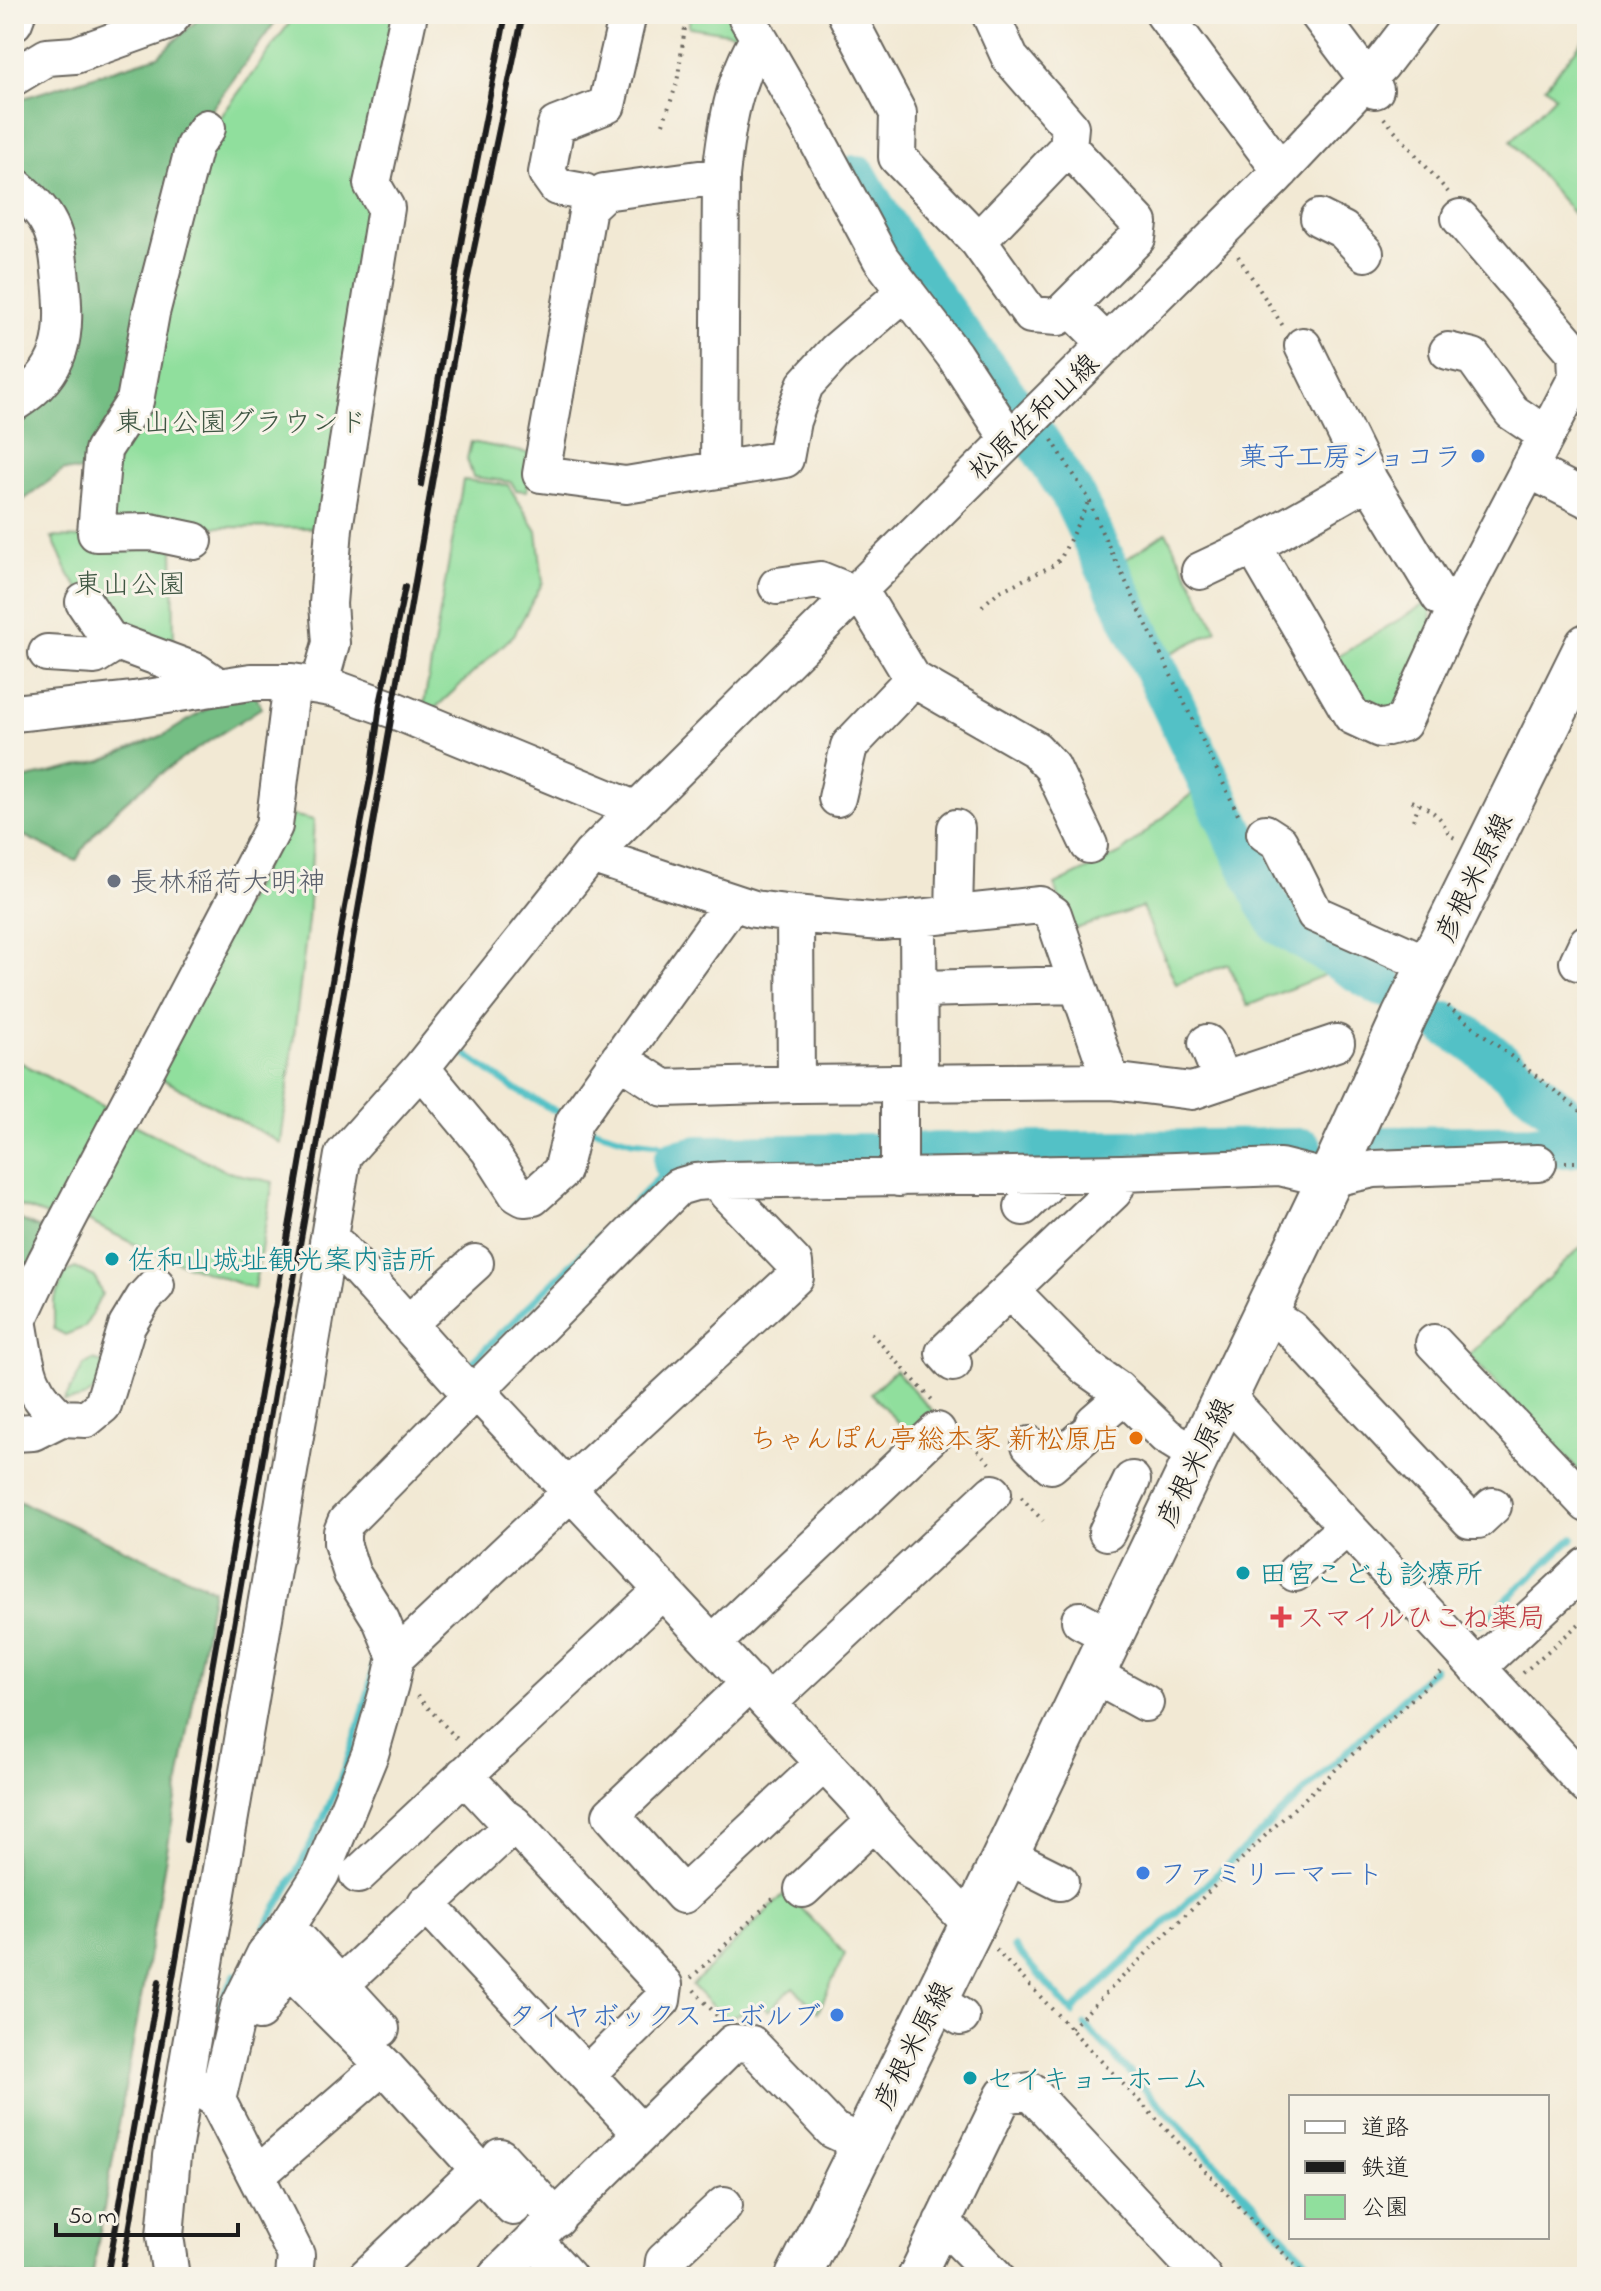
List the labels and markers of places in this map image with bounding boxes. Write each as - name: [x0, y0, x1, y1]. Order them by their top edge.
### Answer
- place label: 菓子工房ショコラ: [1239, 439, 1462, 480]
- marker: 菓子工房ショコラ: [1469, 447, 1487, 465]
- place label: 長林稲荷大明神: [130, 864, 326, 905]
- marker: 長林稲荷大明神: [105, 872, 123, 890]
- place label: 佐和山城址観光案内詰所: [128, 1242, 436, 1283]
- marker: 佐和山城址観光案内詰所: [103, 1250, 121, 1268]
- place label: ちゃんぽん亭総本家 新松原店: [749, 1421, 1120, 1462]
- marker: ちゃんぽん亭総本家 新松原店: [1127, 1429, 1145, 1447]
- place label: 田宮こども診療所: [1259, 1556, 1483, 1597]
- marker: 田宮こども診療所: [1234, 1564, 1252, 1582]
- place label: スマイルひこね薬局: [1297, 1600, 1546, 1641]
- marker: スマイルひこね薬局: [1272, 1608, 1290, 1626]
- place label: ファミリーマート: [1159, 1856, 1384, 1897]
- marker: ファミリーマート: [1134, 1864, 1152, 1882]
- place label: タイヤボックス エボルブ: [508, 1998, 821, 2039]
- marker: タイヤボックス エボルブ: [828, 2006, 846, 2024]
- place label: セイキョーホーム: [986, 2061, 1209, 2102]
- marker: セイキョーホーム: [961, 2069, 979, 2087]

